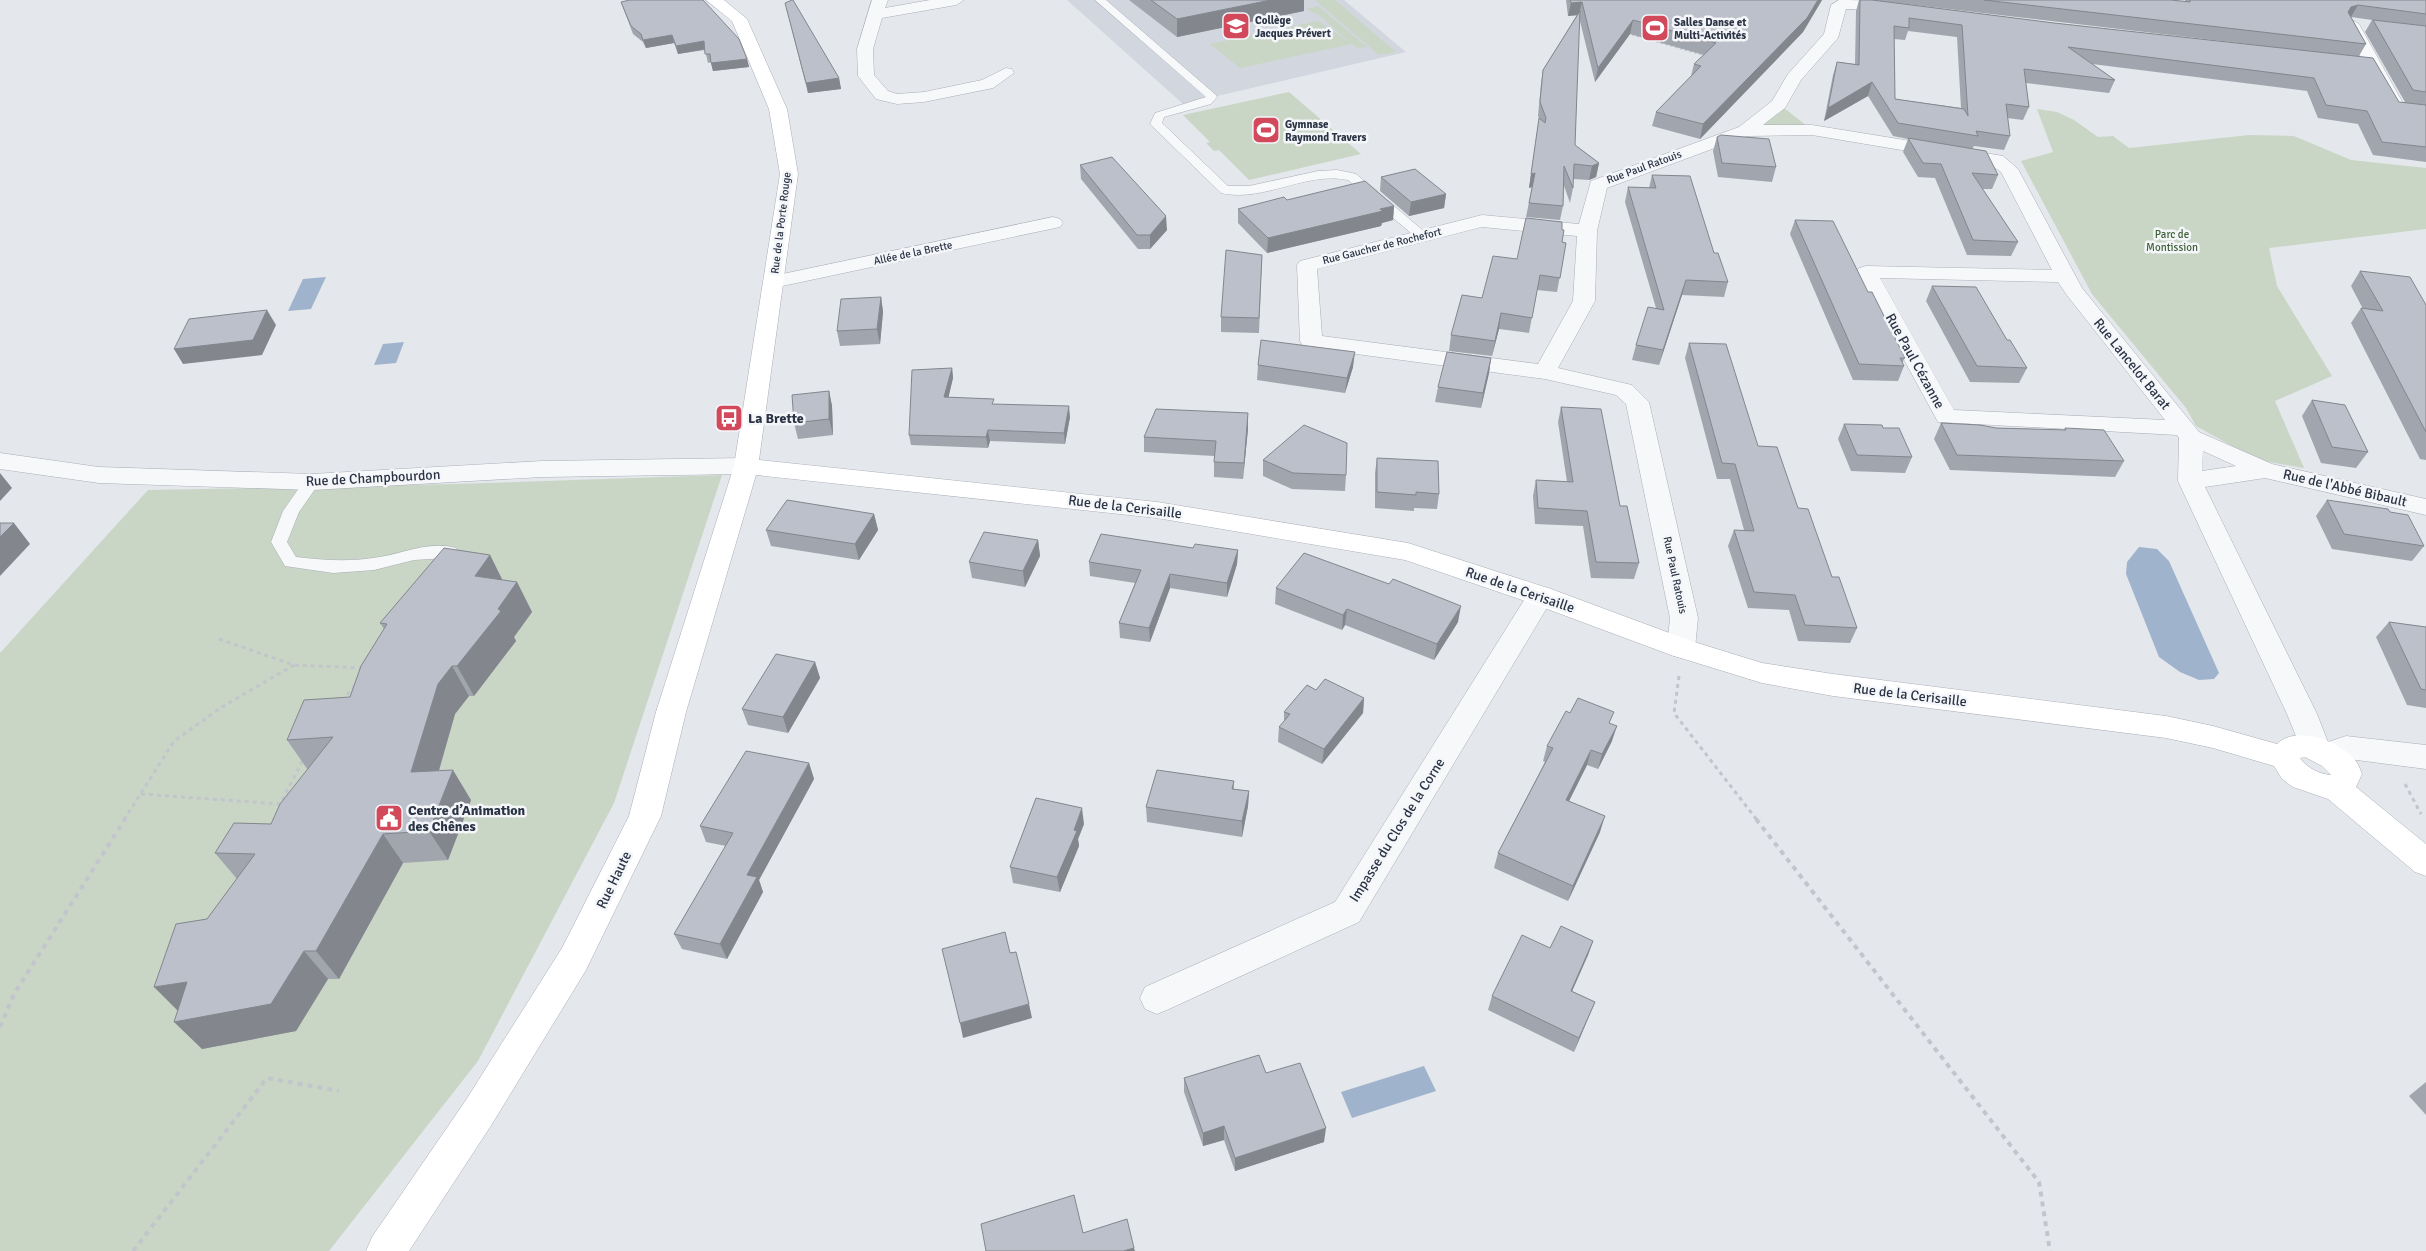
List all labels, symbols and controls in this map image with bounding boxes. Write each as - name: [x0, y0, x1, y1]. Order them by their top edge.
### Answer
- school or university icon: Collège Jacques Prévert: [1221, 11, 1251, 41]
- sports icon: Salles Danse et Multi-Activités: [1640, 13, 1670, 43]
- place label: Collège Jacques Prévert: [1255, 14, 1331, 40]
- place label: Salles Danse et Multi-Activités: [1674, 16, 1746, 42]
- sports icon: Gymnase Raymond Travers: [1251, 115, 1281, 145]
- place label: Gymnase Raymond Travers: [1285, 118, 1367, 144]
- street label: Rue Paul Ratouis: [1605, 147, 1683, 187]
- street label: Rue de la Porte Rouge: [768, 171, 794, 275]
- street label: Rue Gaucher de Rochefort: [1321, 225, 1443, 267]
- park label: Parc de Montission: [2146, 228, 2198, 254]
- street label: Allée de la Brette: [872, 238, 954, 268]
- street label: Rue Paul Cézanne: [1882, 310, 1948, 412]
- street label: Rue Lancelot Barat: [2090, 315, 2174, 413]
- bus stop icon: La Brette: [714, 403, 744, 433]
- place label: La Brette: [748, 410, 804, 427]
- street label: Rue de l'Abbé Bibault: [2281, 465, 2409, 511]
- street label: Rue de Champbourdon: [305, 466, 441, 490]
- street label: Rue de la Cerisaille: [1067, 492, 1183, 522]
- street label: Rue Paul Ratouis: [1660, 535, 1690, 615]
- street label: Rue de la Cerisaille: [1463, 563, 1577, 617]
- street label: Rue de la Cerisaille: [1852, 680, 1968, 710]
- street label: Impasse du Clos de la Corne: [1346, 755, 1448, 905]
- place label: Centre d’Animation des Chênes: [408, 802, 526, 835]
- public building icon: Centre d’Animation des Chênes: [374, 803, 404, 833]
- street label: Rue Haute: [593, 849, 635, 911]

